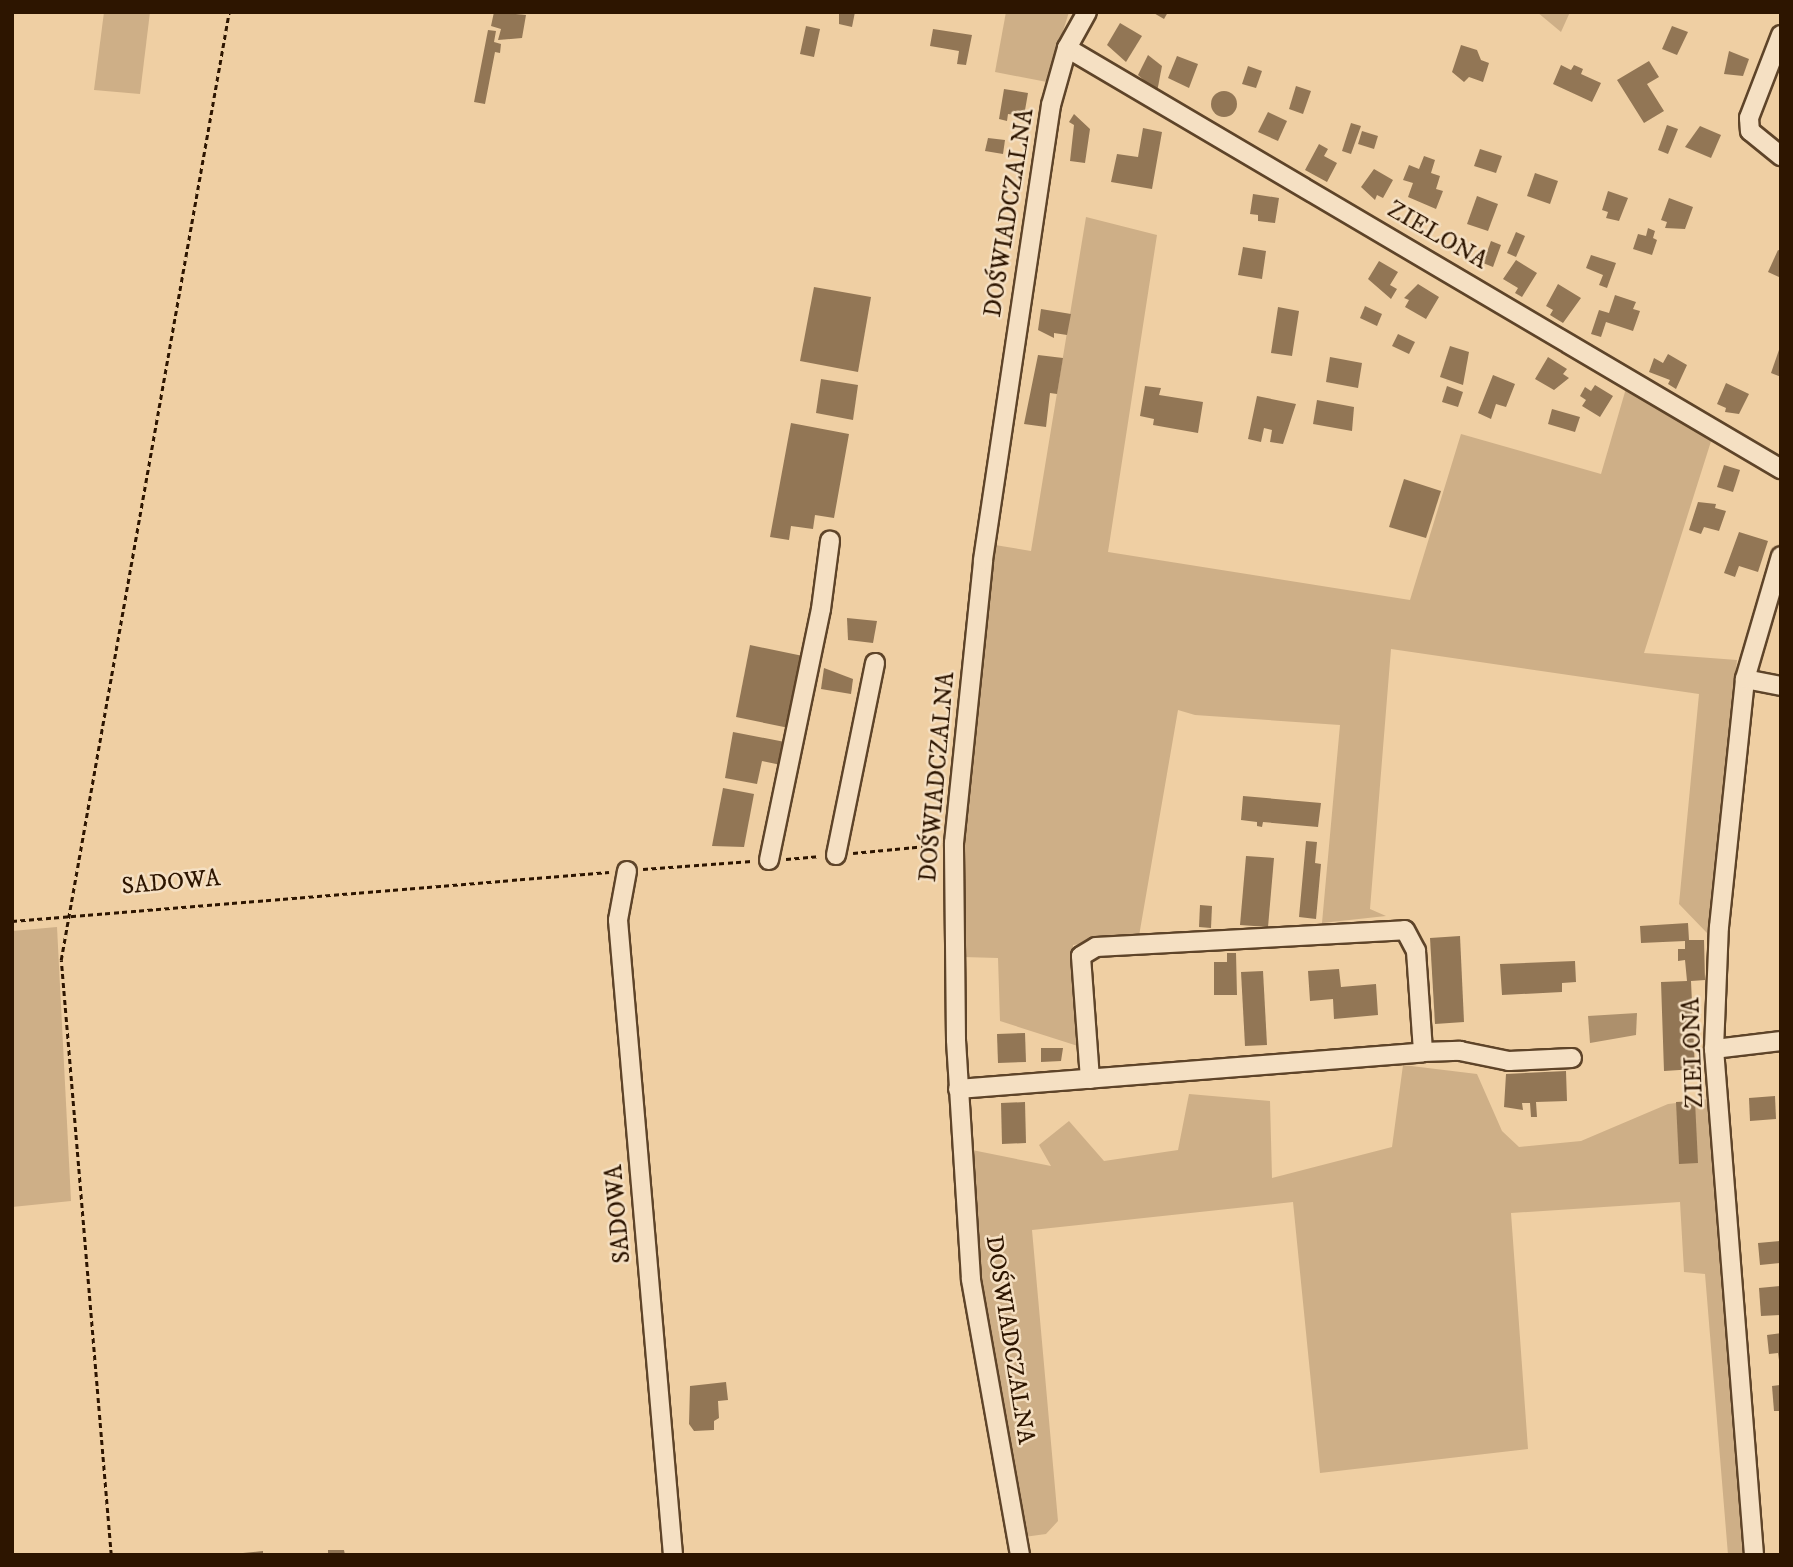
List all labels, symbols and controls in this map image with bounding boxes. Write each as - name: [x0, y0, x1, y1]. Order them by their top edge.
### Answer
- street label: DOŚWIADCZALNA: [979, 107, 1041, 319]
- street label: ZIELONA: [1382, 196, 1492, 276]
- street label: DOŚWIADCZALNA: [914, 671, 962, 883]
- street label: SADOWA: [120, 864, 222, 902]
- street label: ZIELONA: [1678, 997, 1710, 1109]
- street label: SADOWA: [600, 1163, 638, 1265]
- street label: DOŚWIADCZALNA: [978, 1234, 1040, 1446]

